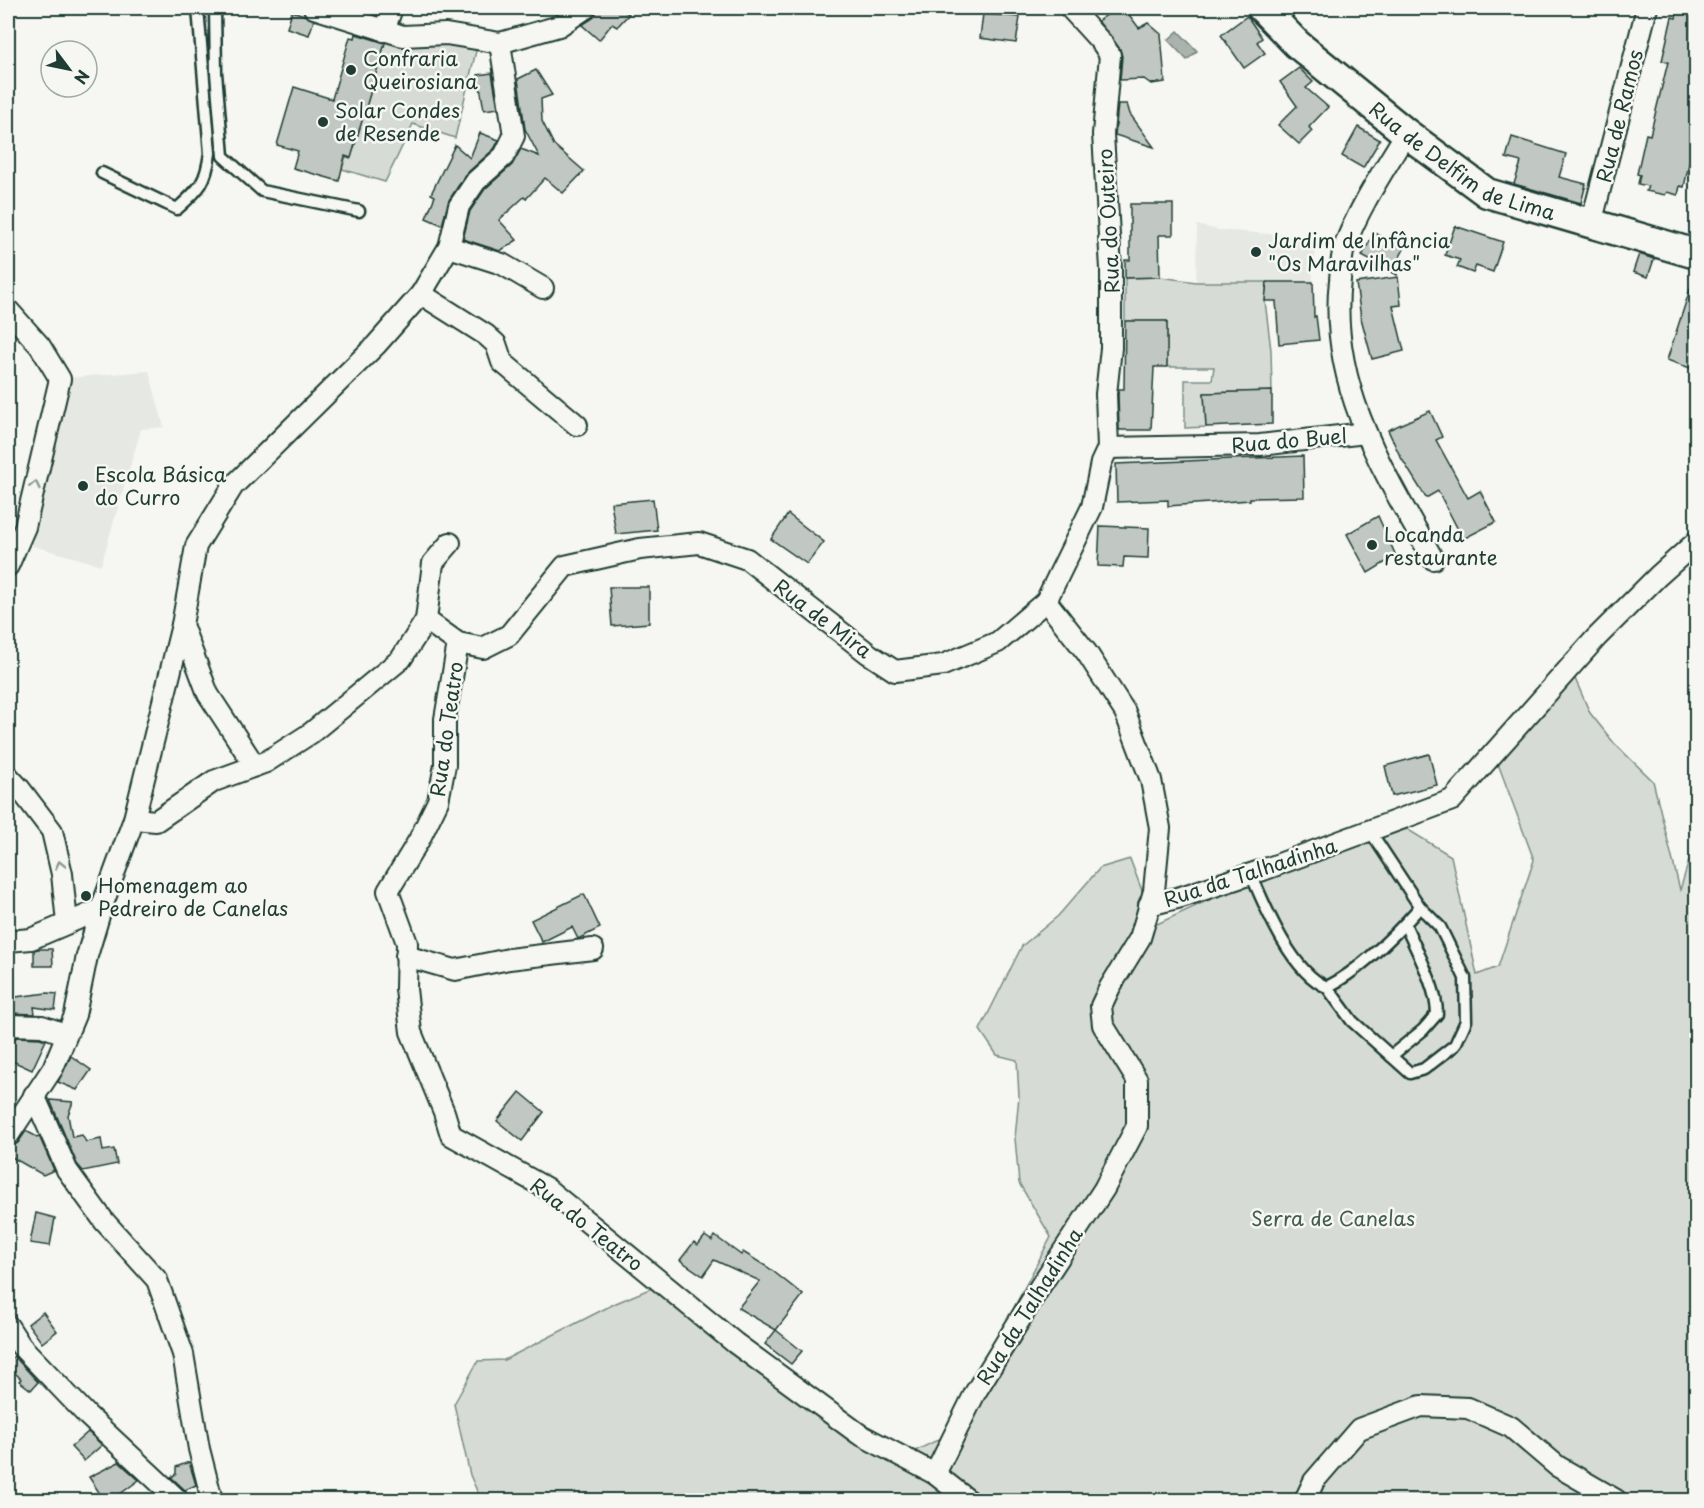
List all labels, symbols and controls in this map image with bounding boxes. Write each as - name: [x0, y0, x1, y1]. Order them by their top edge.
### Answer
- north arrow: [39, 39, 99, 99]
- place label: Confraria Queirosiana: [363, 43, 478, 96]
- street label: Rua de Ramos: [1588, 47, 1650, 185]
- marker: Confraria Queirosiana: [344, 63, 358, 77]
- text: N: [69, 66, 96, 89]
- street label: Rua de Delfim de Lima: [1363, 94, 1559, 227]
- place label: Solar Condes de Resende: [335, 95, 460, 148]
- marker: Solar Condes de Resende: [316, 115, 330, 129]
- street label: Rua do Outeiro: [1089, 148, 1127, 294]
- place label: Jardim de Infância "Os Maravilhas": [1268, 225, 1451, 278]
- marker: Jardim de Infância "Os Maravilhas": [1249, 245, 1263, 259]
- street label: Rua do Buel: [1230, 420, 1348, 460]
- place label: Escola Básica do Curro: [95, 459, 227, 512]
- marker: Escola Básica do Curro: [76, 479, 90, 493]
- one-way arrow: [27, 481, 40, 491]
- place label: Locanda restaurante: [1384, 519, 1498, 572]
- marker: Locanda restaurante: [1365, 538, 1379, 552]
- street label: Rua de Mira: [768, 571, 879, 665]
- street label: Rua do Teatro: [422, 659, 470, 799]
- street label: Rua da Talhadinha: [1160, 830, 1341, 914]
- one-way arrow: [54, 860, 67, 870]
- place label: Homenagem ao Pedreiro de Canelas: [98, 870, 288, 923]
- marker: Homenagem ao Pedreiro de Canelas: [79, 889, 93, 903]
- street label: Rua do Teatro: [524, 1170, 650, 1278]
- park label: Serra de Canelas: [1251, 1203, 1415, 1233]
- street label: Rua da Talhadinha: [968, 1221, 1090, 1390]

